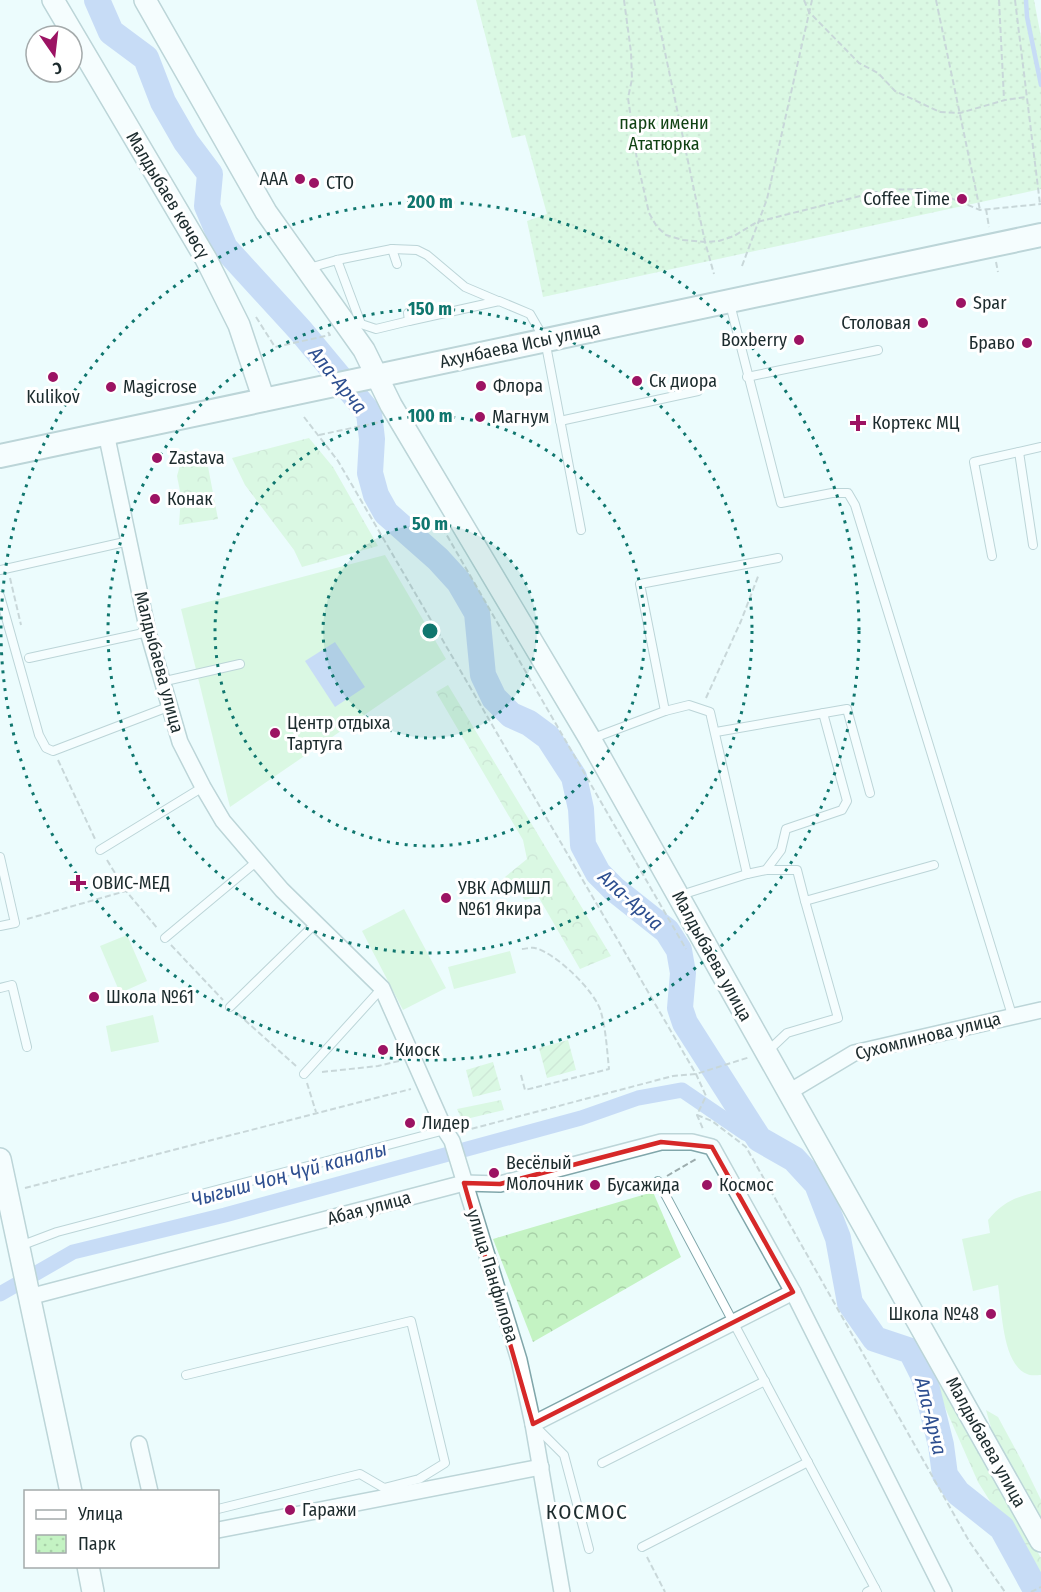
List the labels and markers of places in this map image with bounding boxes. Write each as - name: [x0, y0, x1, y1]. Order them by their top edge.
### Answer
- place label: ААА: [260, 168, 289, 190]
- marker: ААА: [293, 172, 307, 186]
- place label: CTO: [326, 172, 354, 194]
- marker: CTO: [307, 176, 321, 190]
- place label: Coffee Time: [863, 188, 950, 210]
- marker: Coffee Time: [955, 192, 969, 206]
- place label: Spar: [973, 292, 1007, 314]
- marker: Spar: [954, 296, 968, 310]
- place label: Столовая: [841, 312, 911, 334]
- marker: Столовая: [916, 316, 930, 330]
- place label: Boxberry: [721, 329, 787, 351]
- place label: Браво: [969, 332, 1015, 354]
- marker: Boxberry: [792, 333, 806, 347]
- marker: Браво: [1020, 336, 1034, 350]
- marker: Kulikov: [46, 370, 60, 384]
- place label: Ск диора: [649, 370, 717, 392]
- marker: Ск диора: [630, 374, 644, 388]
- place label: Флора: [493, 375, 543, 397]
- place label: Magicrose: [123, 376, 197, 398]
- marker: Флора: [474, 379, 488, 393]
- marker: Magicrose: [104, 380, 118, 394]
- place label: Kulikov: [26, 386, 80, 408]
- place label: Магнум: [492, 406, 549, 428]
- marker: Магнум: [473, 410, 487, 424]
- place label: Кортекс МЦ: [872, 412, 960, 434]
- marker: Кортекс МЦ: [849, 414, 867, 432]
- place label: Zastava: [169, 447, 225, 469]
- marker: Zastava: [150, 451, 164, 465]
- place label: Конак: [167, 488, 213, 510]
- marker: Конак: [148, 492, 162, 506]
- centre of rings: [420, 621, 440, 641]
- place label: Центр отдыха Тартуга: [287, 712, 391, 755]
- marker: Центр отдыха Тартуга: [268, 726, 282, 740]
- place label: ОВИС-МЕД: [92, 872, 170, 894]
- marker: ОВИС-МЕД: [69, 874, 87, 892]
- place label: УВК АФМШЛ №61 Якира: [457, 877, 551, 920]
- marker: УВК АФМШЛ №61 Якира: [439, 891, 453, 905]
- place label: Школа №61: [106, 986, 194, 1008]
- marker: Школа №61: [87, 990, 101, 1004]
- place label: Киоск: [395, 1039, 440, 1061]
- marker: Киоск: [376, 1043, 390, 1057]
- place label: Лидер: [422, 1112, 470, 1134]
- marker: Лидер: [403, 1116, 417, 1130]
- place label: Весёлый Молочник: [506, 1152, 584, 1195]
- marker: Весёлый Молочник: [487, 1166, 501, 1180]
- place label: Бусажида: [607, 1174, 680, 1196]
- place label: Космос: [719, 1174, 774, 1196]
- marker: Бусажида: [588, 1178, 602, 1192]
- marker: Космос: [700, 1178, 714, 1192]
- place label: Школа №48: [888, 1303, 979, 1325]
- marker: Школа №48: [984, 1307, 998, 1321]
- place label: Гаражи: [302, 1499, 357, 1521]
- marker: Гаражи: [283, 1503, 297, 1517]

